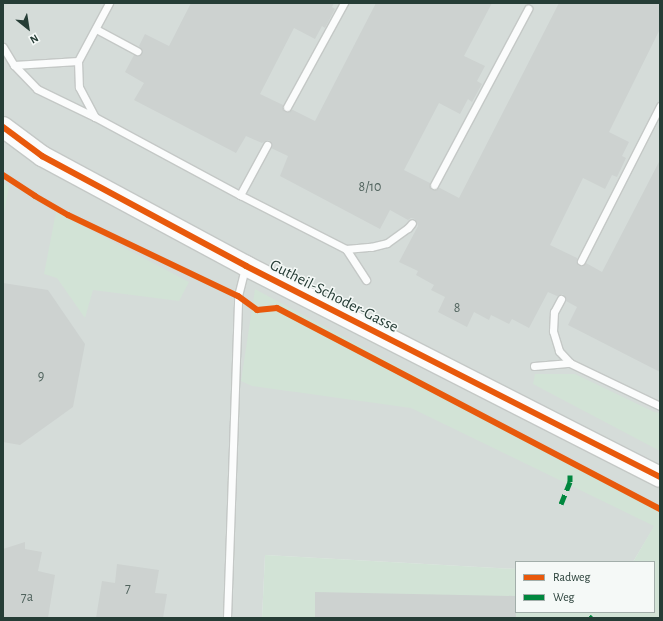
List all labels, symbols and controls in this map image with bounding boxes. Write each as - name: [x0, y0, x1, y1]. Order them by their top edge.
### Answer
- north arrow: [8, 8, 48, 48]
- text: N: [28, 32, 40, 46]
- house number: 8/10: [359, 179, 381, 195]
- street label: Gutheil-Schoder-Gasse: [266, 255, 402, 337]
- house number: 8: [454, 300, 460, 316]
- house number: 9: [38, 368, 44, 384]
- legend: [515, 561, 655, 613]
- text: Radweg: [553, 571, 590, 583]
- house number: 7: [125, 580, 131, 596]
- house number: 7a: [21, 589, 33, 605]
- text: Weg: [553, 591, 574, 603]

